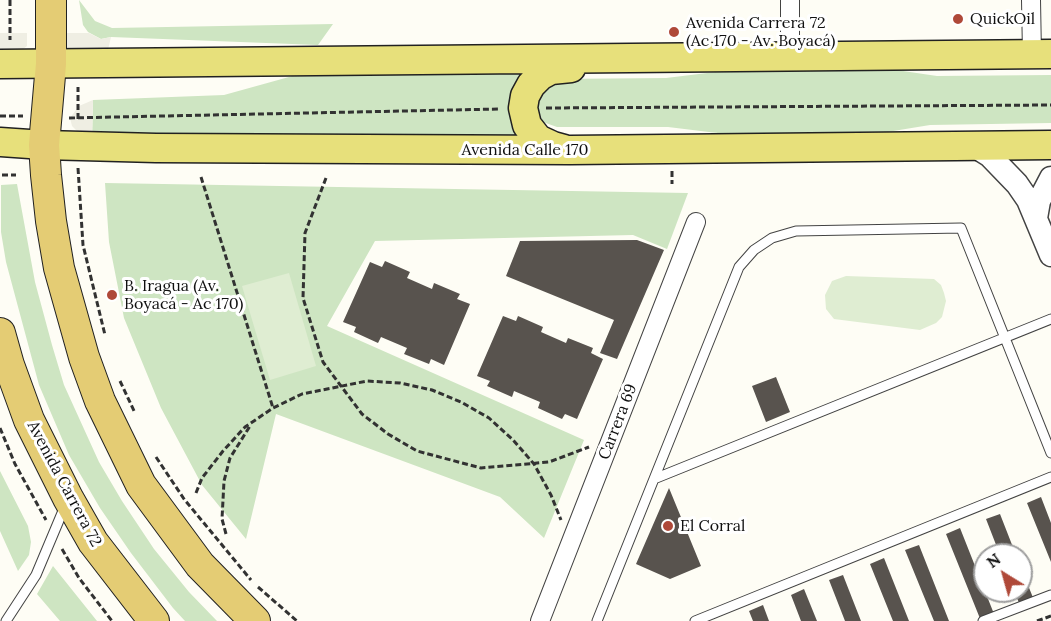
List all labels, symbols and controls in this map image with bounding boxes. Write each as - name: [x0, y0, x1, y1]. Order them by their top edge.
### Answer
- place label: QuickOil: [970, 9, 1035, 29]
- marker: QuickOil: [951, 12, 965, 26]
- place label: Avenida Carrera 72 (Ac 170 - Av. Boyacá): [686, 13, 835, 51]
- marker: Avenida Carrera 72 (Ac 170 - Av. Boyacá): [667, 25, 681, 39]
- street label: Avenida Calle 170: [462, 140, 588, 160]
- place label: B. Iragua (Av. Boyacá - Ac 170): [124, 276, 243, 314]
- marker: B. Iragua (Av. Boyacá - Ac 170): [105, 288, 119, 302]
- street label: Carrera 69: [595, 381, 641, 463]
- street label: Avenida Carrera 72: [23, 418, 105, 550]
- place label: El Corral: [680, 516, 745, 536]
- marker: El Corral: [661, 519, 675, 533]
- north arrow: [973, 543, 1033, 603]
- text: N: [982, 549, 1004, 572]

